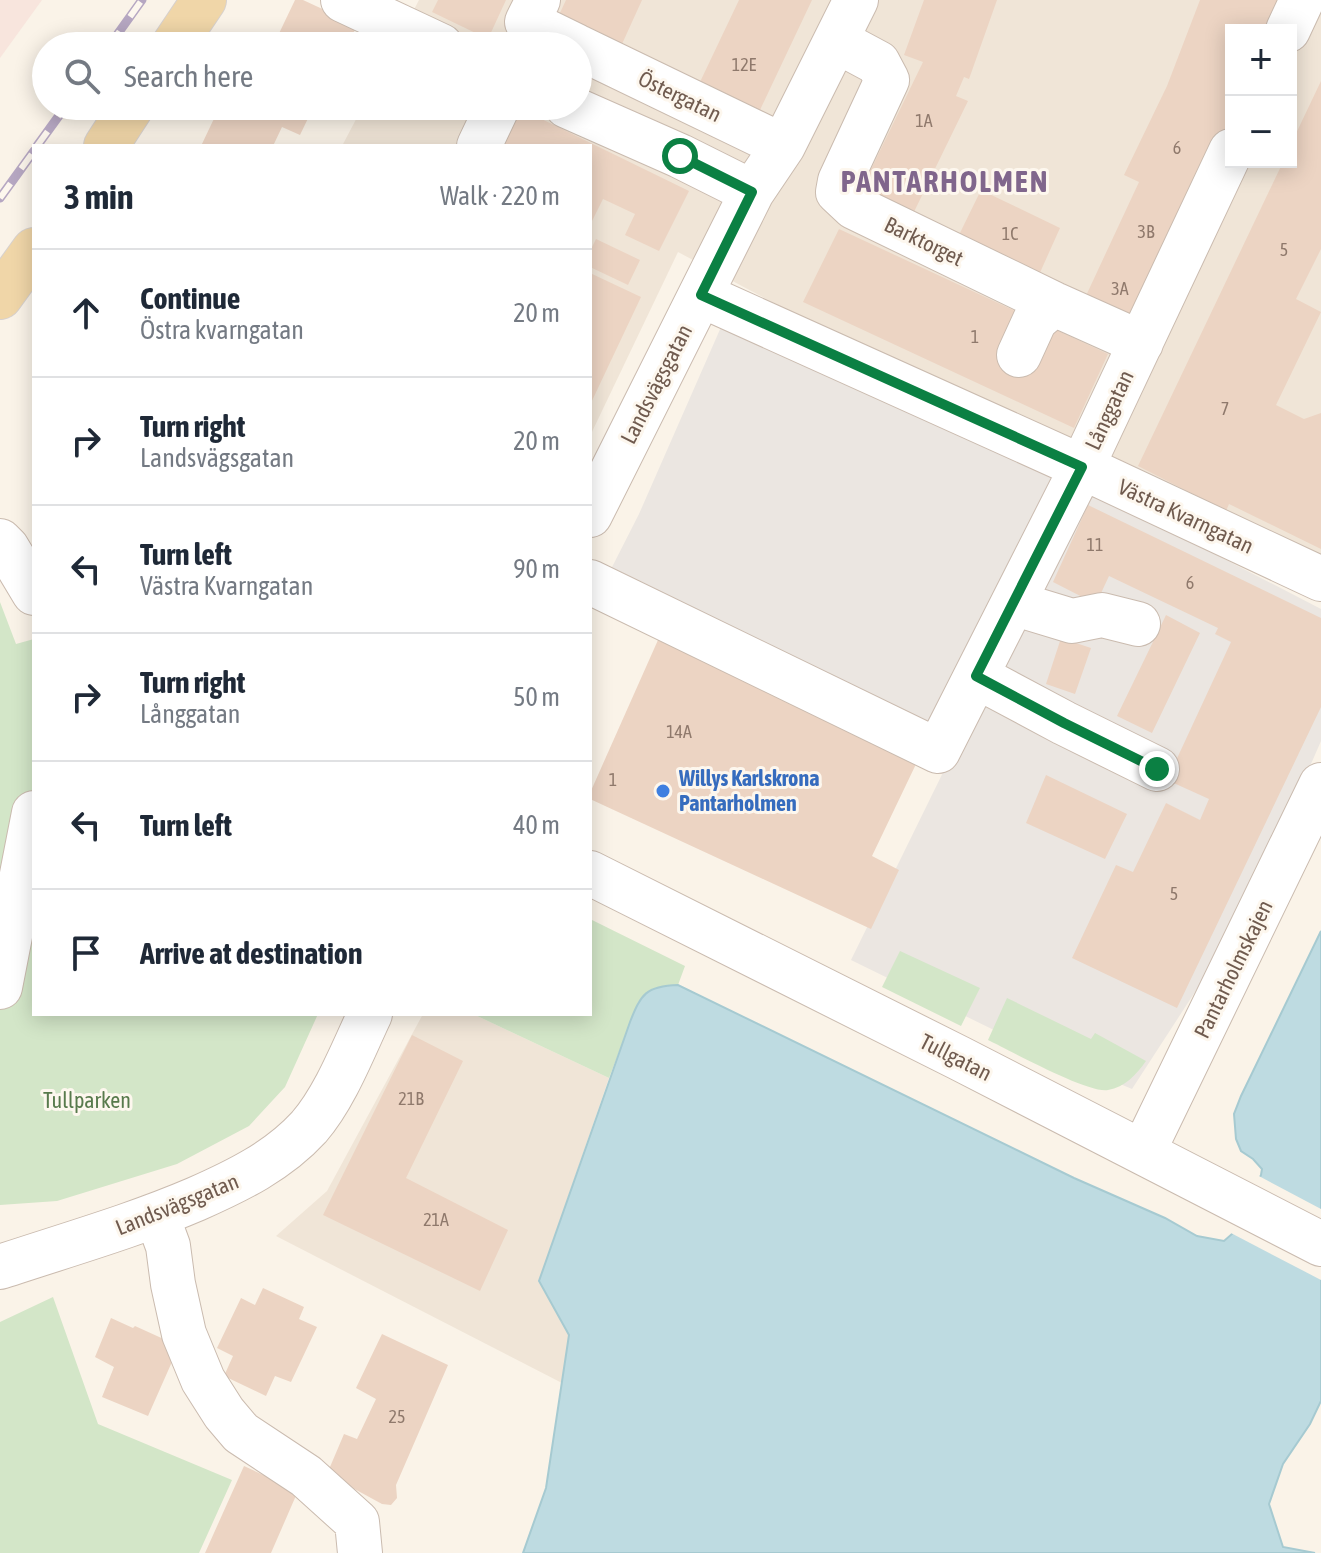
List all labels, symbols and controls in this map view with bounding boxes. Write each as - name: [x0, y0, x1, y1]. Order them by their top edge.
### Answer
- map controls: [1225, 24, 1297, 168]
- button: +: [1225, 24, 1297, 96]
- search box: [32, 32, 592, 120]
- icon: search: [60, 54, 104, 98]
- house number: 12E: [732, 54, 757, 75]
- text: Search here: [124, 59, 253, 93]
- street label: Östergatan: [634, 65, 726, 127]
- button: −: [1225, 96, 1297, 168]
- house number: 1A: [915, 110, 933, 131]
- house number: 6: [1173, 137, 1181, 158]
- route start: [662, 138, 698, 174]
- district label: PANTARHOLMEN: [841, 164, 1049, 198]
- text: 3 min: [64, 177, 133, 216]
- text: Walk · 220 m: [440, 181, 560, 211]
- street label: Barktorget: [880, 211, 968, 271]
- house number: 3B: [1138, 221, 1155, 242]
- house number: 1C: [1002, 223, 1018, 244]
- house number: 5: [1280, 239, 1288, 260]
- house number: 3A: [1111, 278, 1129, 299]
- text: Continue: [140, 281, 240, 315]
- icon: ahead: [64, 291, 108, 335]
- text: 20 m: [513, 298, 560, 328]
- text: Östra kvarngatan: [140, 315, 304, 345]
- street label: Landsvägsgatan: [615, 320, 697, 448]
- house number: 1: [971, 326, 979, 347]
- street label: Långgatan: [1079, 366, 1139, 454]
- house number: 7: [1221, 398, 1229, 419]
- text: Turn right: [140, 409, 246, 443]
- icon: right: [64, 419, 108, 463]
- text: 20 m: [513, 426, 560, 456]
- text: Landsvägsgatan: [140, 443, 294, 473]
- street label: Västra Kvarngatan: [1114, 473, 1258, 559]
- house number: 11: [1087, 534, 1103, 555]
- text: Turn left: [140, 537, 232, 571]
- icon: left: [64, 547, 108, 591]
- text: 90 m: [513, 554, 560, 584]
- text: Västra Kvarngatan: [140, 571, 313, 601]
- house number: 6: [1186, 572, 1194, 593]
- text: Turn right: [140, 665, 246, 699]
- icon: right: [64, 675, 108, 719]
- text: 50 m: [513, 682, 560, 712]
- text: Långgatan: [140, 699, 240, 729]
- house number: 14A: [666, 721, 692, 742]
- route end: [1139, 751, 1175, 787]
- place label: Willys Karlskrona Pantarholmen: [678, 765, 819, 816]
- house number: 1: [609, 769, 617, 790]
- marker: Willys Karlskrona Pantarholmen: [654, 782, 672, 800]
- icon: left: [64, 803, 108, 847]
- text: Turn left: [140, 808, 232, 842]
- text: 40 m: [513, 810, 560, 840]
- house number: 5: [1170, 883, 1178, 904]
- street label: Pantarholmskajen: [1188, 896, 1278, 1042]
- icon: arrive: [64, 931, 108, 975]
- text: Arrive at destination: [140, 936, 362, 970]
- street label: Tullgatan: [916, 1028, 996, 1086]
- park label: Tullparken: [43, 1087, 131, 1113]
- house number: 21B: [398, 1088, 424, 1109]
- street label: Landsvägsgatan: [112, 1168, 242, 1240]
- house number: 21A: [423, 1209, 449, 1230]
- house number: 25: [389, 1406, 405, 1427]

